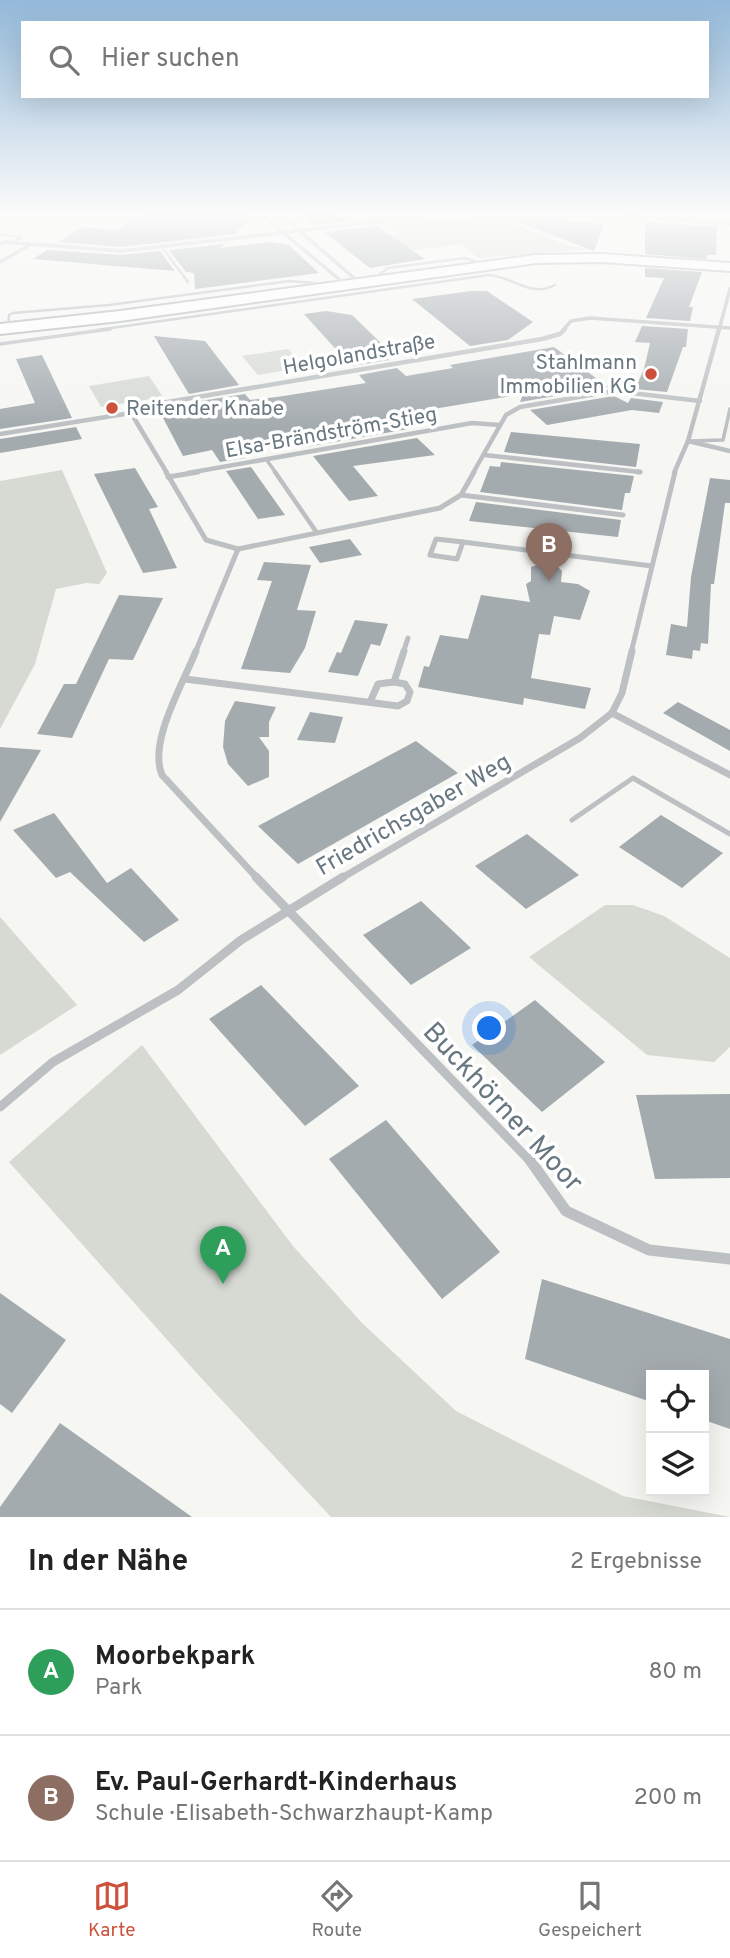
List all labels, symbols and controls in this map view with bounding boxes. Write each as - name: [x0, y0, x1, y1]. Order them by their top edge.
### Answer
- search box: [21, 21, 709, 98]
- icon: search: [45, 41, 83, 79]
- text: Hier suchen: [101, 43, 240, 76]
- street label: Helgolandstraße: [281, 329, 438, 382]
- place label: Stahlmann Immobilien KG: [499, 350, 637, 401]
- marker: Stahlmann Immobilien KG: [643, 366, 659, 382]
- place label: Reitender Knabe: [126, 396, 284, 423]
- marker: Reitender Knabe: [104, 400, 120, 416]
- street label: Elsa-Brändström-Stieg: [223, 402, 439, 465]
- pin: B: [526, 523, 572, 581]
- street label: Friedrichsgaber Weg: [311, 748, 517, 884]
- your location: [472, 1011, 506, 1045]
- street label: Buckhörner Moor: [414, 1015, 590, 1201]
- pin: A: [200, 1226, 246, 1284]
- map controls: [646, 1370, 709, 1496]
- button: locate: [646, 1370, 709, 1433]
- button: layers: [646, 1433, 709, 1496]
- text: In der Nähe: [28, 1544, 188, 1581]
- text: 2 Ergebnisse: [570, 1548, 702, 1577]
- text: Moorbekpark: [95, 1641, 255, 1674]
- text: A: [43, 1658, 59, 1687]
- text: 80 m: [649, 1658, 702, 1687]
- text: Park: [95, 1674, 142, 1703]
- text: Ev. Paul-Gerhardt-Kinderhaus: [95, 1767, 457, 1800]
- text: B: [43, 1784, 59, 1813]
- text: 200 m: [634, 1784, 702, 1813]
- text: Schule · Elisabeth-Schwarzhaupt-Kamp: [95, 1800, 493, 1829]
- tab: Karte: [88, 1877, 135, 1943]
- tab: Route: [311, 1877, 362, 1943]
- tab: Gespeichert: [538, 1877, 642, 1943]

